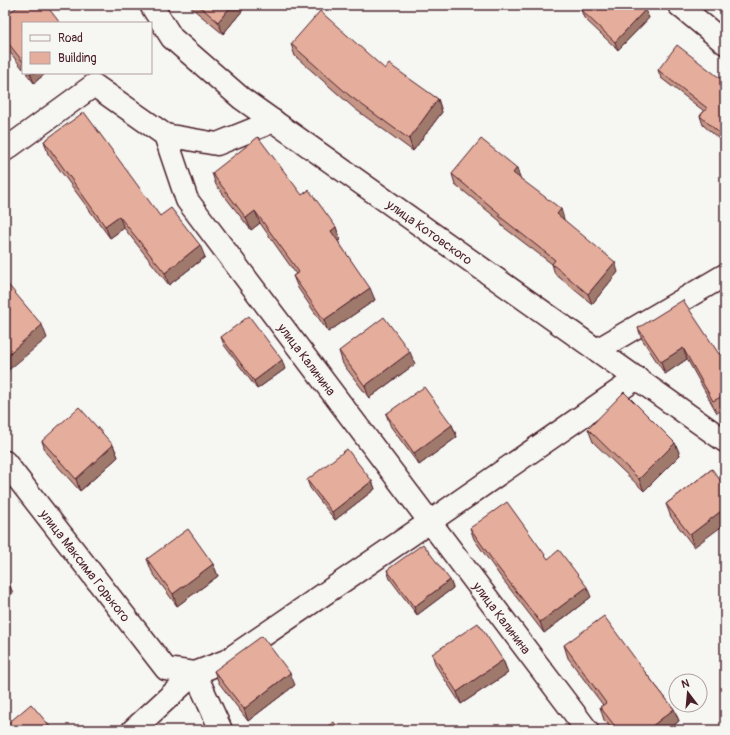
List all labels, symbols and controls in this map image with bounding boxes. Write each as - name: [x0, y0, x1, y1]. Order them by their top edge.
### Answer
- legend: [22, 22, 152, 74]
- text: Road: [58, 31, 83, 46]
- text: Building: [58, 51, 97, 66]
- street label: улица Котовского: [382, 196, 475, 268]
- street label: улица Калинина: [273, 320, 339, 399]
- street label: улица Максима Горького: [35, 506, 133, 625]
- street label: улица Калинина: [468, 578, 534, 658]
- north arrow: [668, 673, 708, 713]
- text: N: [680, 676, 691, 691]

